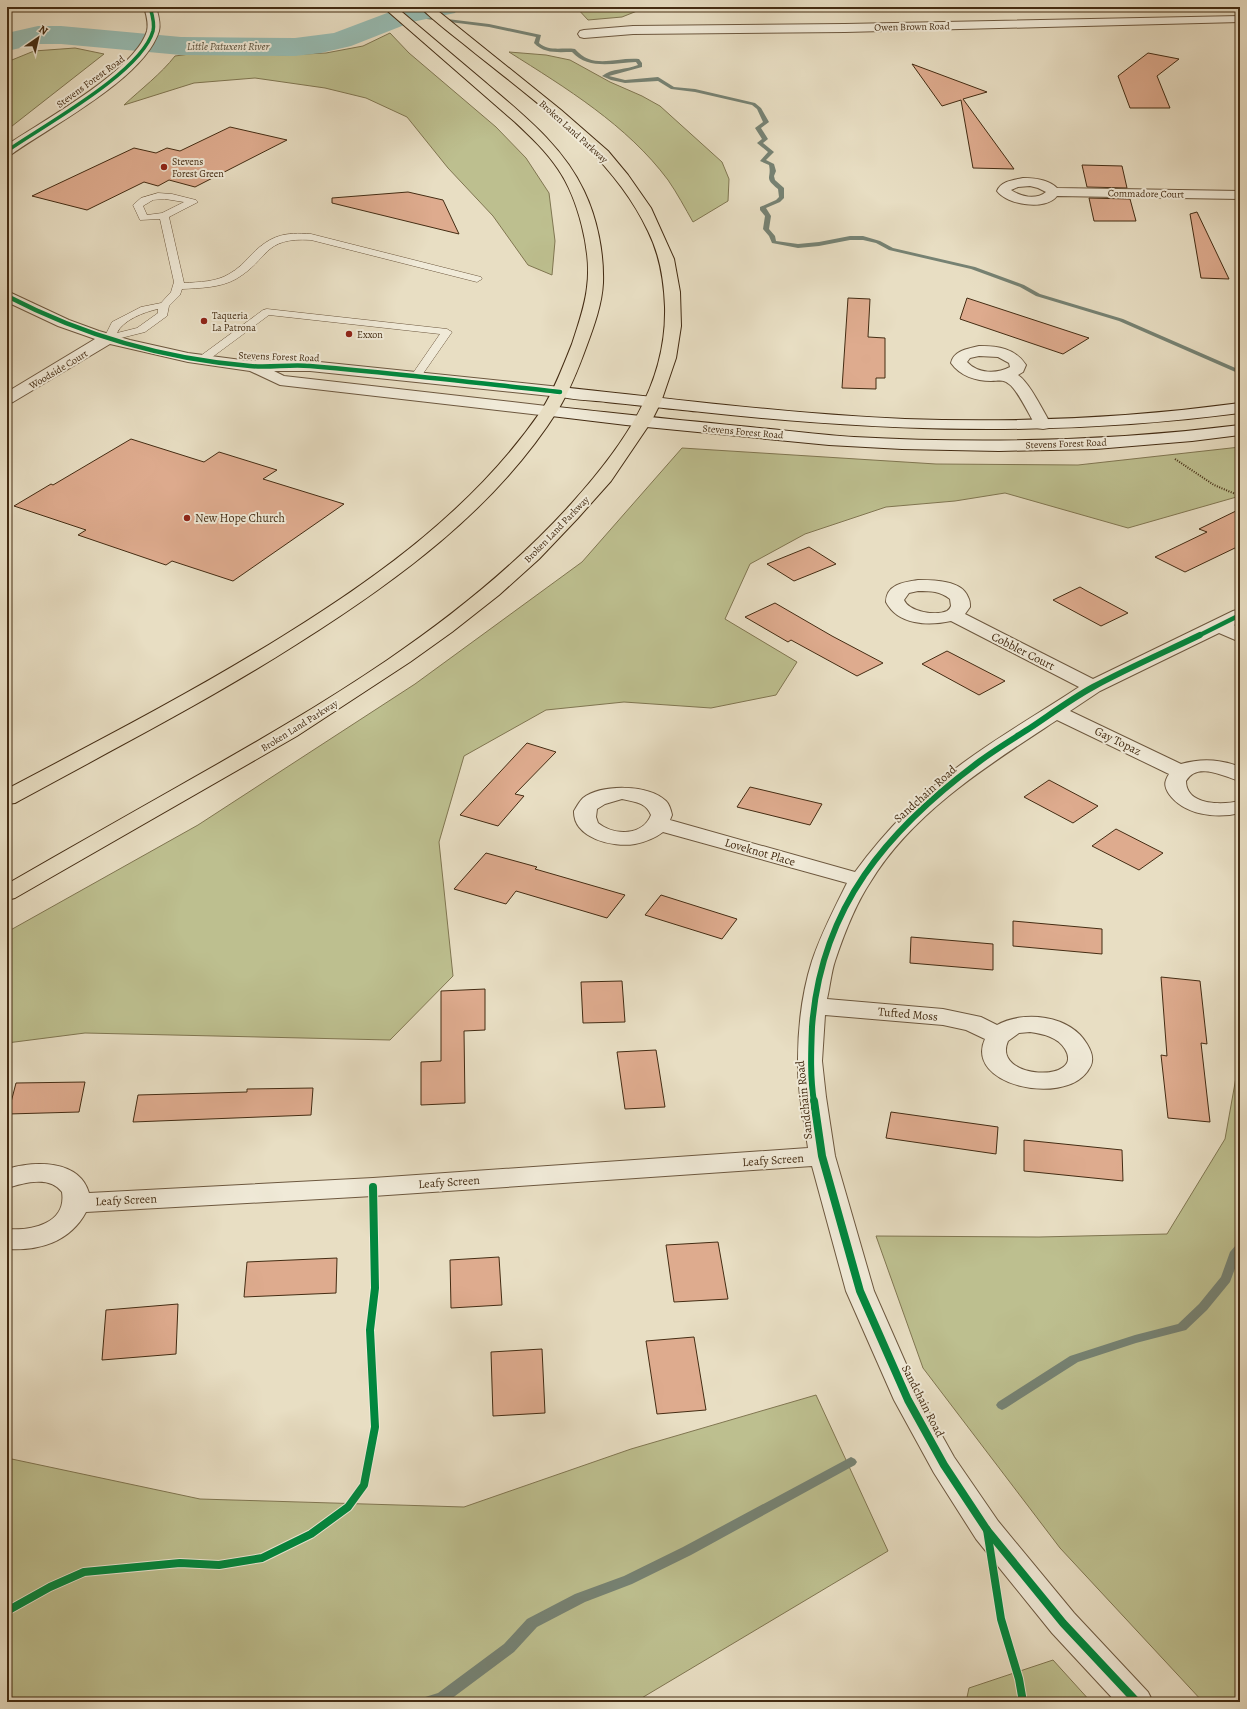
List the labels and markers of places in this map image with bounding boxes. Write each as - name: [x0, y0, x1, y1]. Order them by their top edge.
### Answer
- place label: Stevens Forest Green: [172, 155, 224, 180]
- marker: Stevens Forest Green: [159, 162, 169, 172]
- place label: Taqueria La Patrona: [212, 309, 256, 334]
- marker: Taqueria La Patrona: [199, 316, 209, 326]
- place label: Exxon: [357, 328, 383, 341]
- marker: Exxon: [344, 329, 354, 339]
- place label: New Hope Church: [195, 510, 285, 526]
- marker: New Hope Church: [182, 513, 192, 523]

